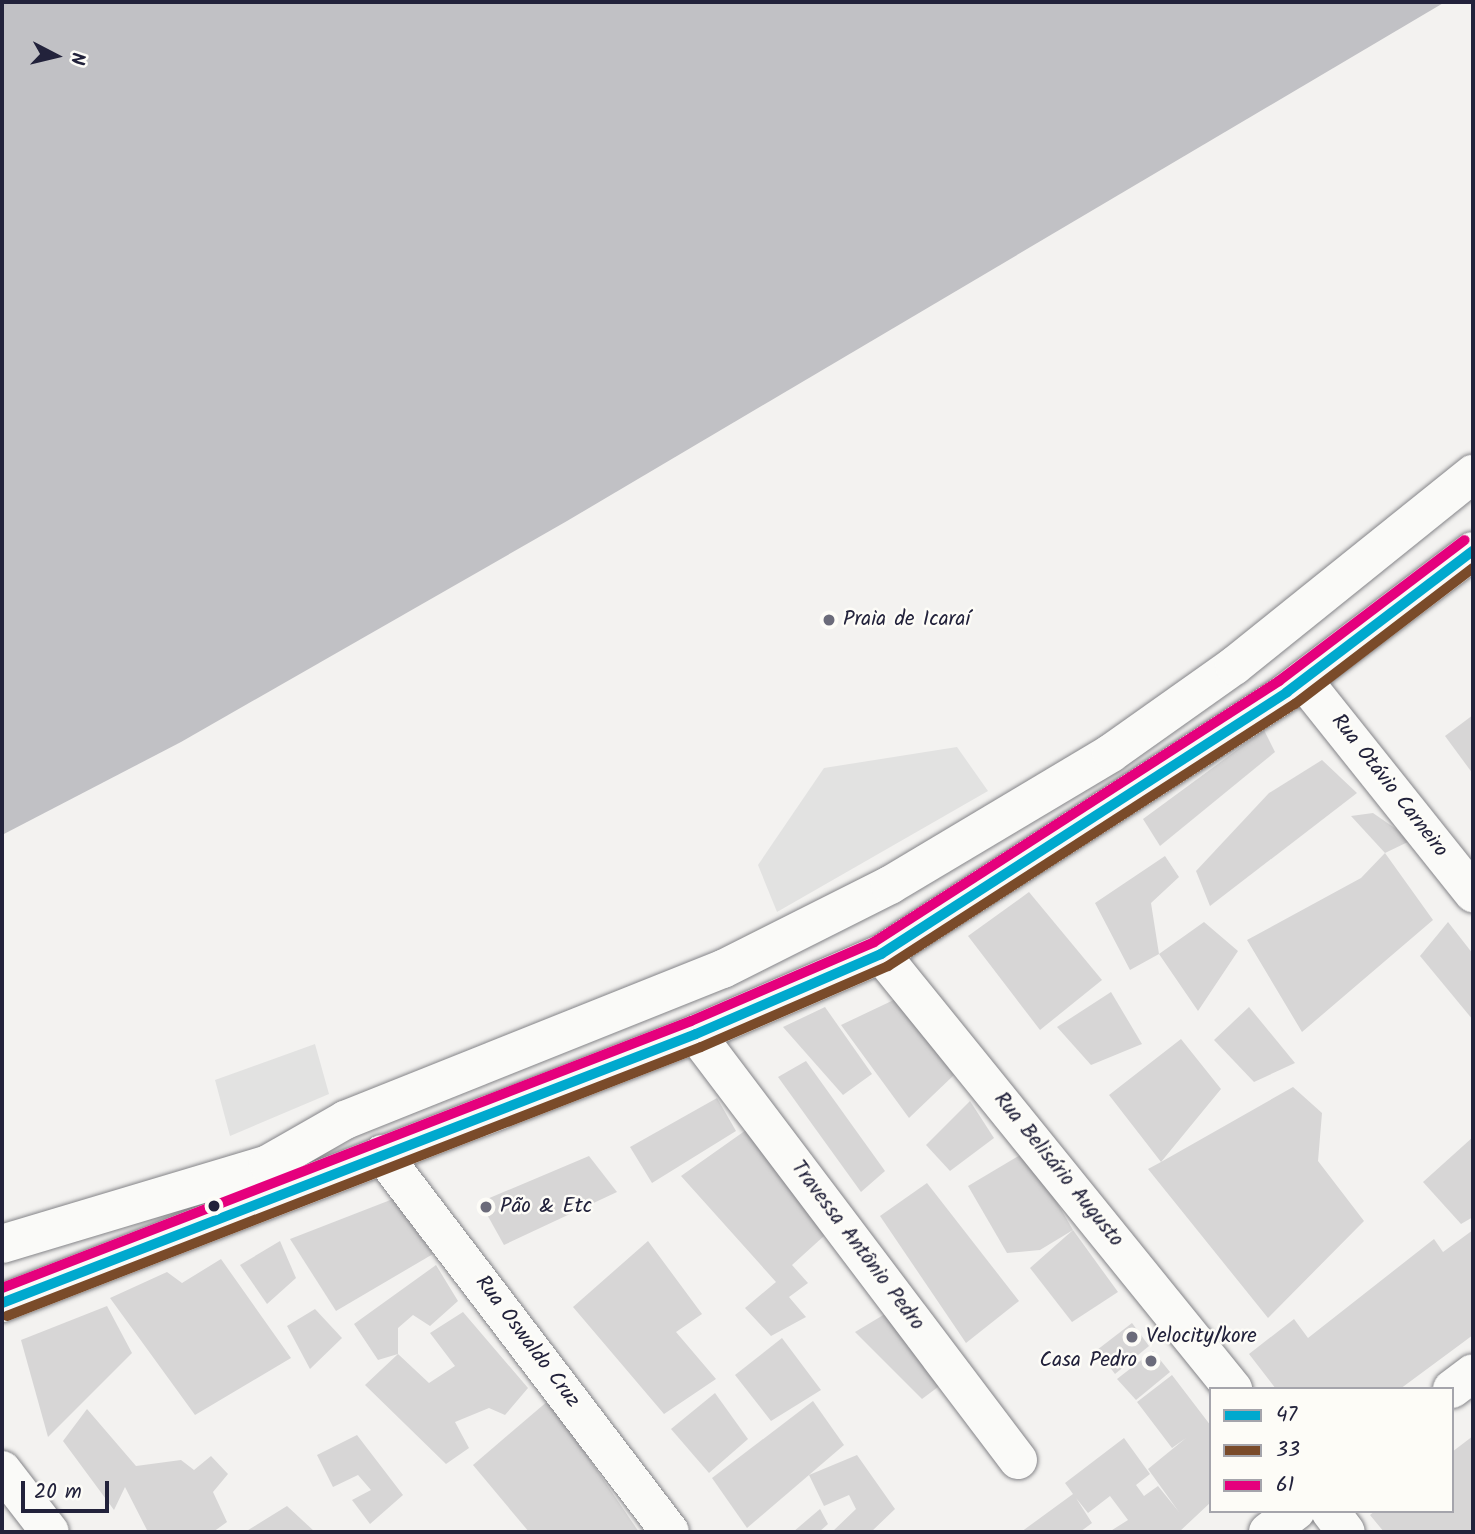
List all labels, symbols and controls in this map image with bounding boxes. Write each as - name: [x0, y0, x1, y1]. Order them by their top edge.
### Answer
- north arrow: [21, 21, 91, 91]
- text: N: [61, 51, 92, 66]
- place label: Praia de Icaraí: [843, 607, 970, 633]
- marker: Praia de Icaraí: [821, 612, 837, 628]
- street label: Rua Otávio Carneiro: [1325, 709, 1453, 863]
- street label: Rua Belisário Augusto: [988, 1088, 1128, 1252]
- street label: Travessa Antônio Pedro: [785, 1156, 929, 1336]
- place label: Pão & Etc: [500, 1194, 592, 1220]
- unlabelled marker: [207, 1199, 221, 1213]
- marker: Pão & Etc: [478, 1199, 494, 1215]
- street label: Rua Oswaldo Cruz: [469, 1271, 585, 1413]
- place label: Velocity/kore: [1146, 1324, 1257, 1350]
- marker: Velocity/kore: [1124, 1329, 1140, 1345]
- place label: Casa Pedro: [1040, 1348, 1137, 1374]
- marker: Casa Pedro: [1143, 1353, 1159, 1369]
- legend: [1209, 1387, 1454, 1513]
- text: 47: [1276, 1399, 1297, 1432]
- text: 33: [1276, 1434, 1300, 1467]
- scale bar: [24, 1468, 112, 1512]
- text: 61: [1276, 1469, 1294, 1502]
- text: 20 m: [34, 1476, 82, 1509]

